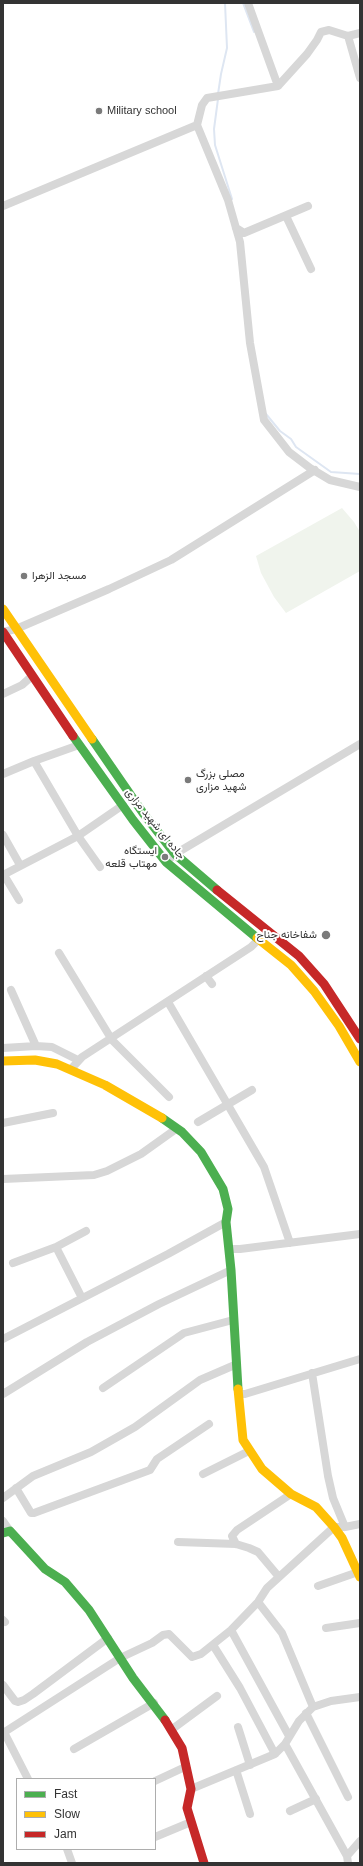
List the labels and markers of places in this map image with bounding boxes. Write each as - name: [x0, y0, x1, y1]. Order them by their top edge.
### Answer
- place label: Military school: [107, 104, 177, 118]
- marker: Military school: [94, 106, 104, 116]
- place label: مسجد الزهرا: [32, 569, 86, 583]
- marker: مسجد الزهرا: [19, 571, 29, 581]
- place label: مصلی بزرگ شهید مزاری: [196, 767, 246, 793]
- marker: مصلی بزرگ شهید مزاری: [183, 775, 193, 785]
- place label: ایستگاه مهتاب قلعه: [105, 844, 157, 870]
- marker: ایستگاه مهتاب قلعه: [160, 852, 170, 862]
- place label: شفاخانه جناح: [257, 928, 317, 942]
- marker: شفاخانه جناح: [320, 929, 332, 941]

